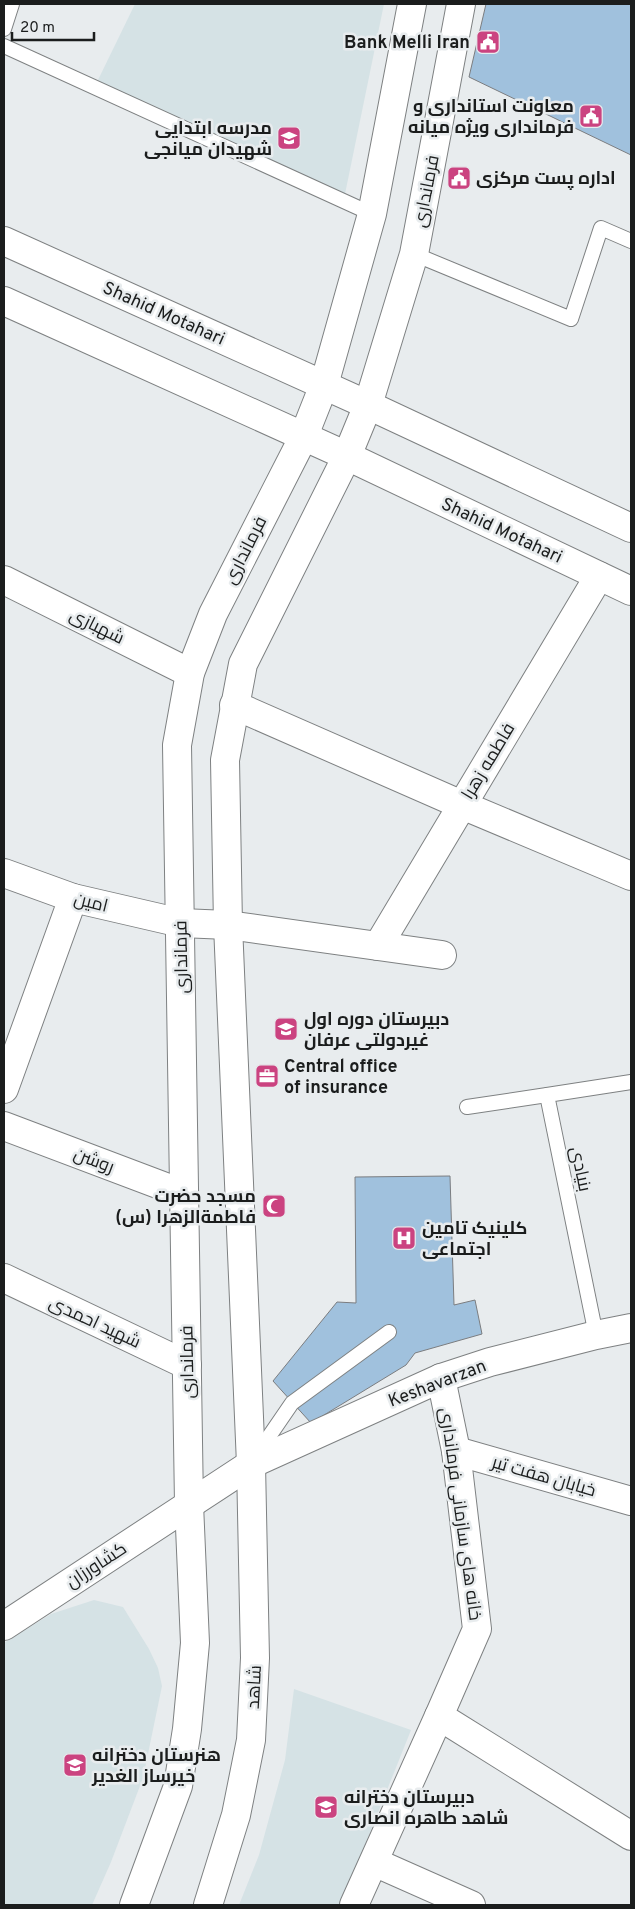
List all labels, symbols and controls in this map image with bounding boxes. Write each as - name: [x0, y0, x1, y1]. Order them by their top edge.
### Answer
- scale bar: [12, 10, 95, 42]
- text: 20 m: [20, 19, 55, 38]
- public building icon: Bank Melli Iran: [475, 29, 501, 55]
- place label: Bank Melli Iran: [344, 32, 470, 55]
- place label: معاونت استانداری و فرمانداری ویژه میانه: [408, 96, 574, 140]
- public building icon: معاونت استانداری و فرمانداری ویژه میانه: [578, 103, 604, 129]
- place label: مدرسه ابتدایی شهیدان میانجی: [144, 118, 272, 162]
- school or university icon: مدرسه ابتدایی شهیدان میانجی: [276, 125, 302, 151]
- street label: فرمانداری: [409, 153, 446, 229]
- public building icon: اداره پست مرکزی: [446, 165, 472, 191]
- place label: اداره پست مرکزی: [476, 168, 616, 191]
- street label: Shahid Motahari: [99, 277, 228, 352]
- street label: Shahid Motahari: [437, 493, 566, 570]
- street label: فرمانداری: [219, 513, 273, 589]
- street label: شهبازی: [65, 604, 128, 650]
- street label: فاطمه زهرا: [457, 719, 521, 804]
- street label: امین: [71, 888, 110, 919]
- street label: فرمانداری: [170, 920, 195, 994]
- place label: دبیرستان دوره اول غیردولتی عرفان: [304, 1009, 449, 1053]
- school or university icon: دبیرستان دوره اول غیردولتی عرفان: [273, 1016, 299, 1042]
- place label: Central office of insurance: [284, 1056, 398, 1100]
- office icon: Central office of insurance: [254, 1063, 280, 1089]
- street label: روشن: [70, 1143, 117, 1180]
- street label: بنیادی: [564, 1145, 596, 1194]
- place label: مسجد حضرت فاطمةالزهرا (س): [115, 1186, 256, 1230]
- mosque icon: مسجد حضرت فاطمةالزهرا (س): [261, 1193, 287, 1219]
- place label: کلینیک تامین اجتماعی: [422, 1218, 527, 1262]
- hospital icon: کلینیک تامین اجتماعی: [391, 1225, 417, 1251]
- street label: شهید احمدی: [45, 1292, 144, 1355]
- street label: فرمانداری: [176, 1325, 201, 1399]
- street label: Keshavarzan: [385, 1355, 490, 1414]
- street label: خانه های سازمانی فرمانداری: [433, 1406, 486, 1622]
- street label: خیابان هفت تیر: [488, 1451, 598, 1503]
- street label: کشاورزان: [62, 1538, 132, 1594]
- street label: شاهد: [243, 1664, 268, 1710]
- place label: هنرستان دخترانه خیرساز الغدیر: [91, 1745, 221, 1789]
- school or university icon: هنرستان دخترانه خیرساز الغدیر: [62, 1752, 88, 1778]
- place label: دبیرستان دخترانه شاهد طاهره انصاری: [344, 1787, 508, 1831]
- school or university icon: دبیرستان دخترانه شاهد طاهره انصاری: [313, 1794, 339, 1820]

